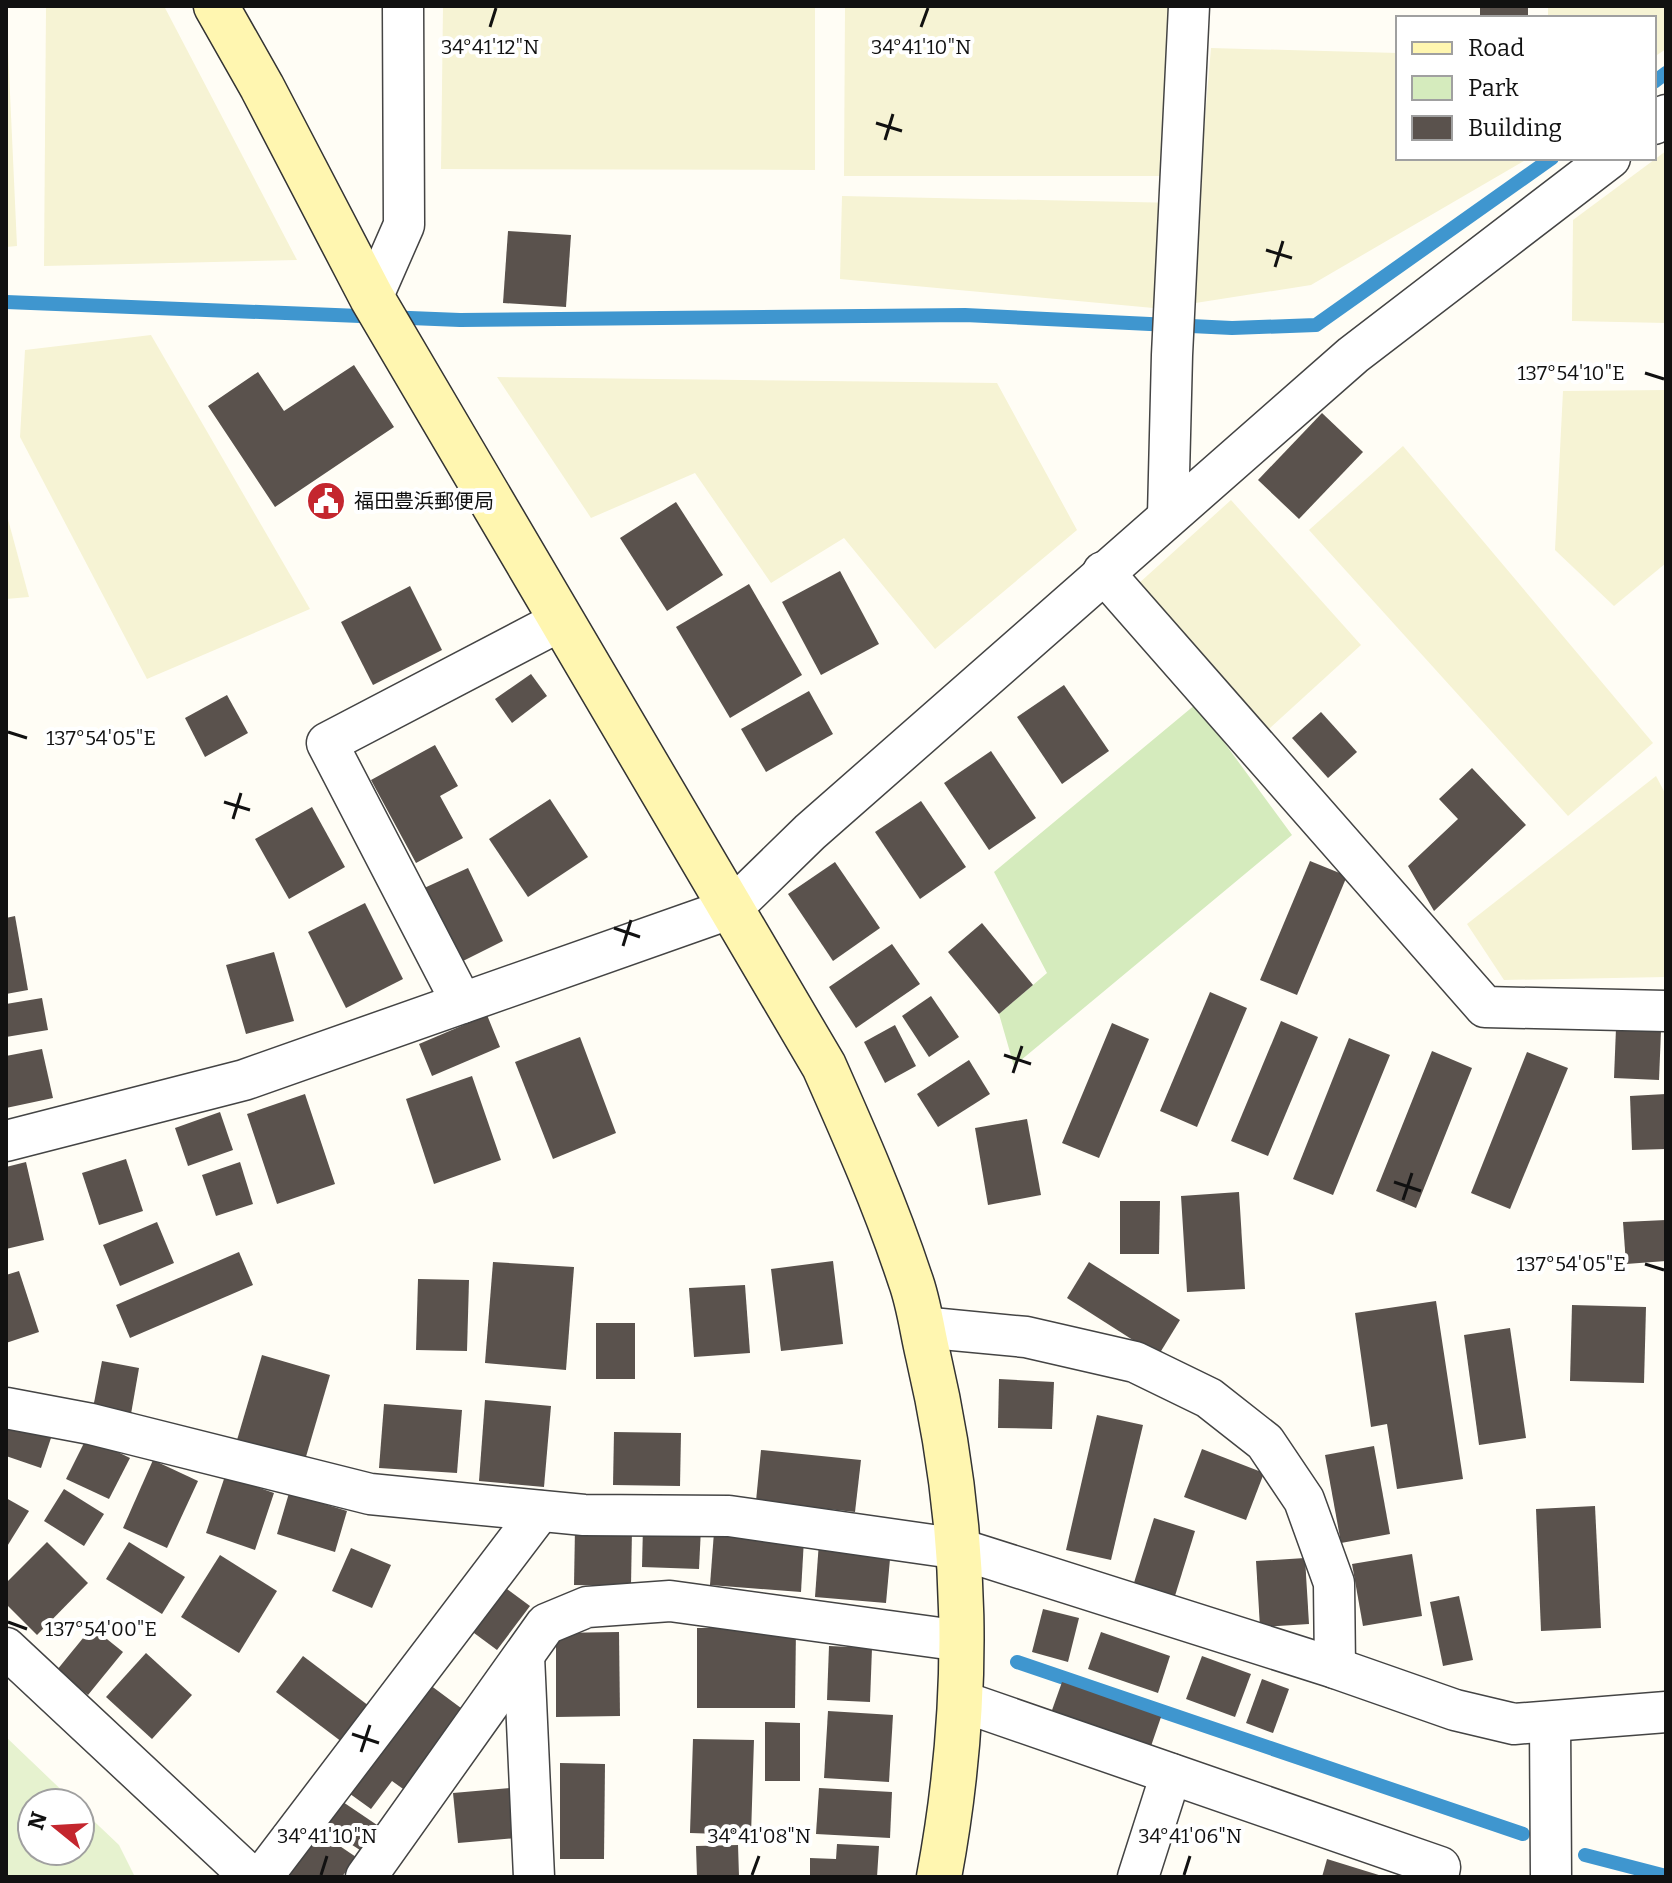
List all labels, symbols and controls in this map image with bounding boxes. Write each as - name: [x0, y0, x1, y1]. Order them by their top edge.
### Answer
- legend: [1396, 16, 1656, 160]
- text: Road: [1468, 34, 1524, 62]
- text: 34°41'12"N: [441, 35, 539, 59]
- text: 34°41'10"N: [871, 35, 971, 59]
- text: Park: [1468, 74, 1519, 102]
- text: Building: [1468, 114, 1562, 142]
- text: 137°54'10"E: [1517, 361, 1625, 385]
- public building icon: 福田豊浜郵便局: [305, 480, 347, 522]
- place label: 福田豊浜郵便局: [354, 489, 494, 513]
- text: 137°54'05"E: [46, 726, 156, 750]
- text: 137°54'05"E: [1516, 1252, 1626, 1276]
- text: 137°54'00"E: [45, 1617, 157, 1641]
- north arrow: [16, 1787, 96, 1867]
- text: N: [22, 1809, 53, 1833]
- text: 34°41'10"N: [277, 1824, 377, 1848]
- text: 34°41'08"N: [707, 1824, 811, 1848]
- text: 34°41'06"N: [1138, 1824, 1242, 1848]

